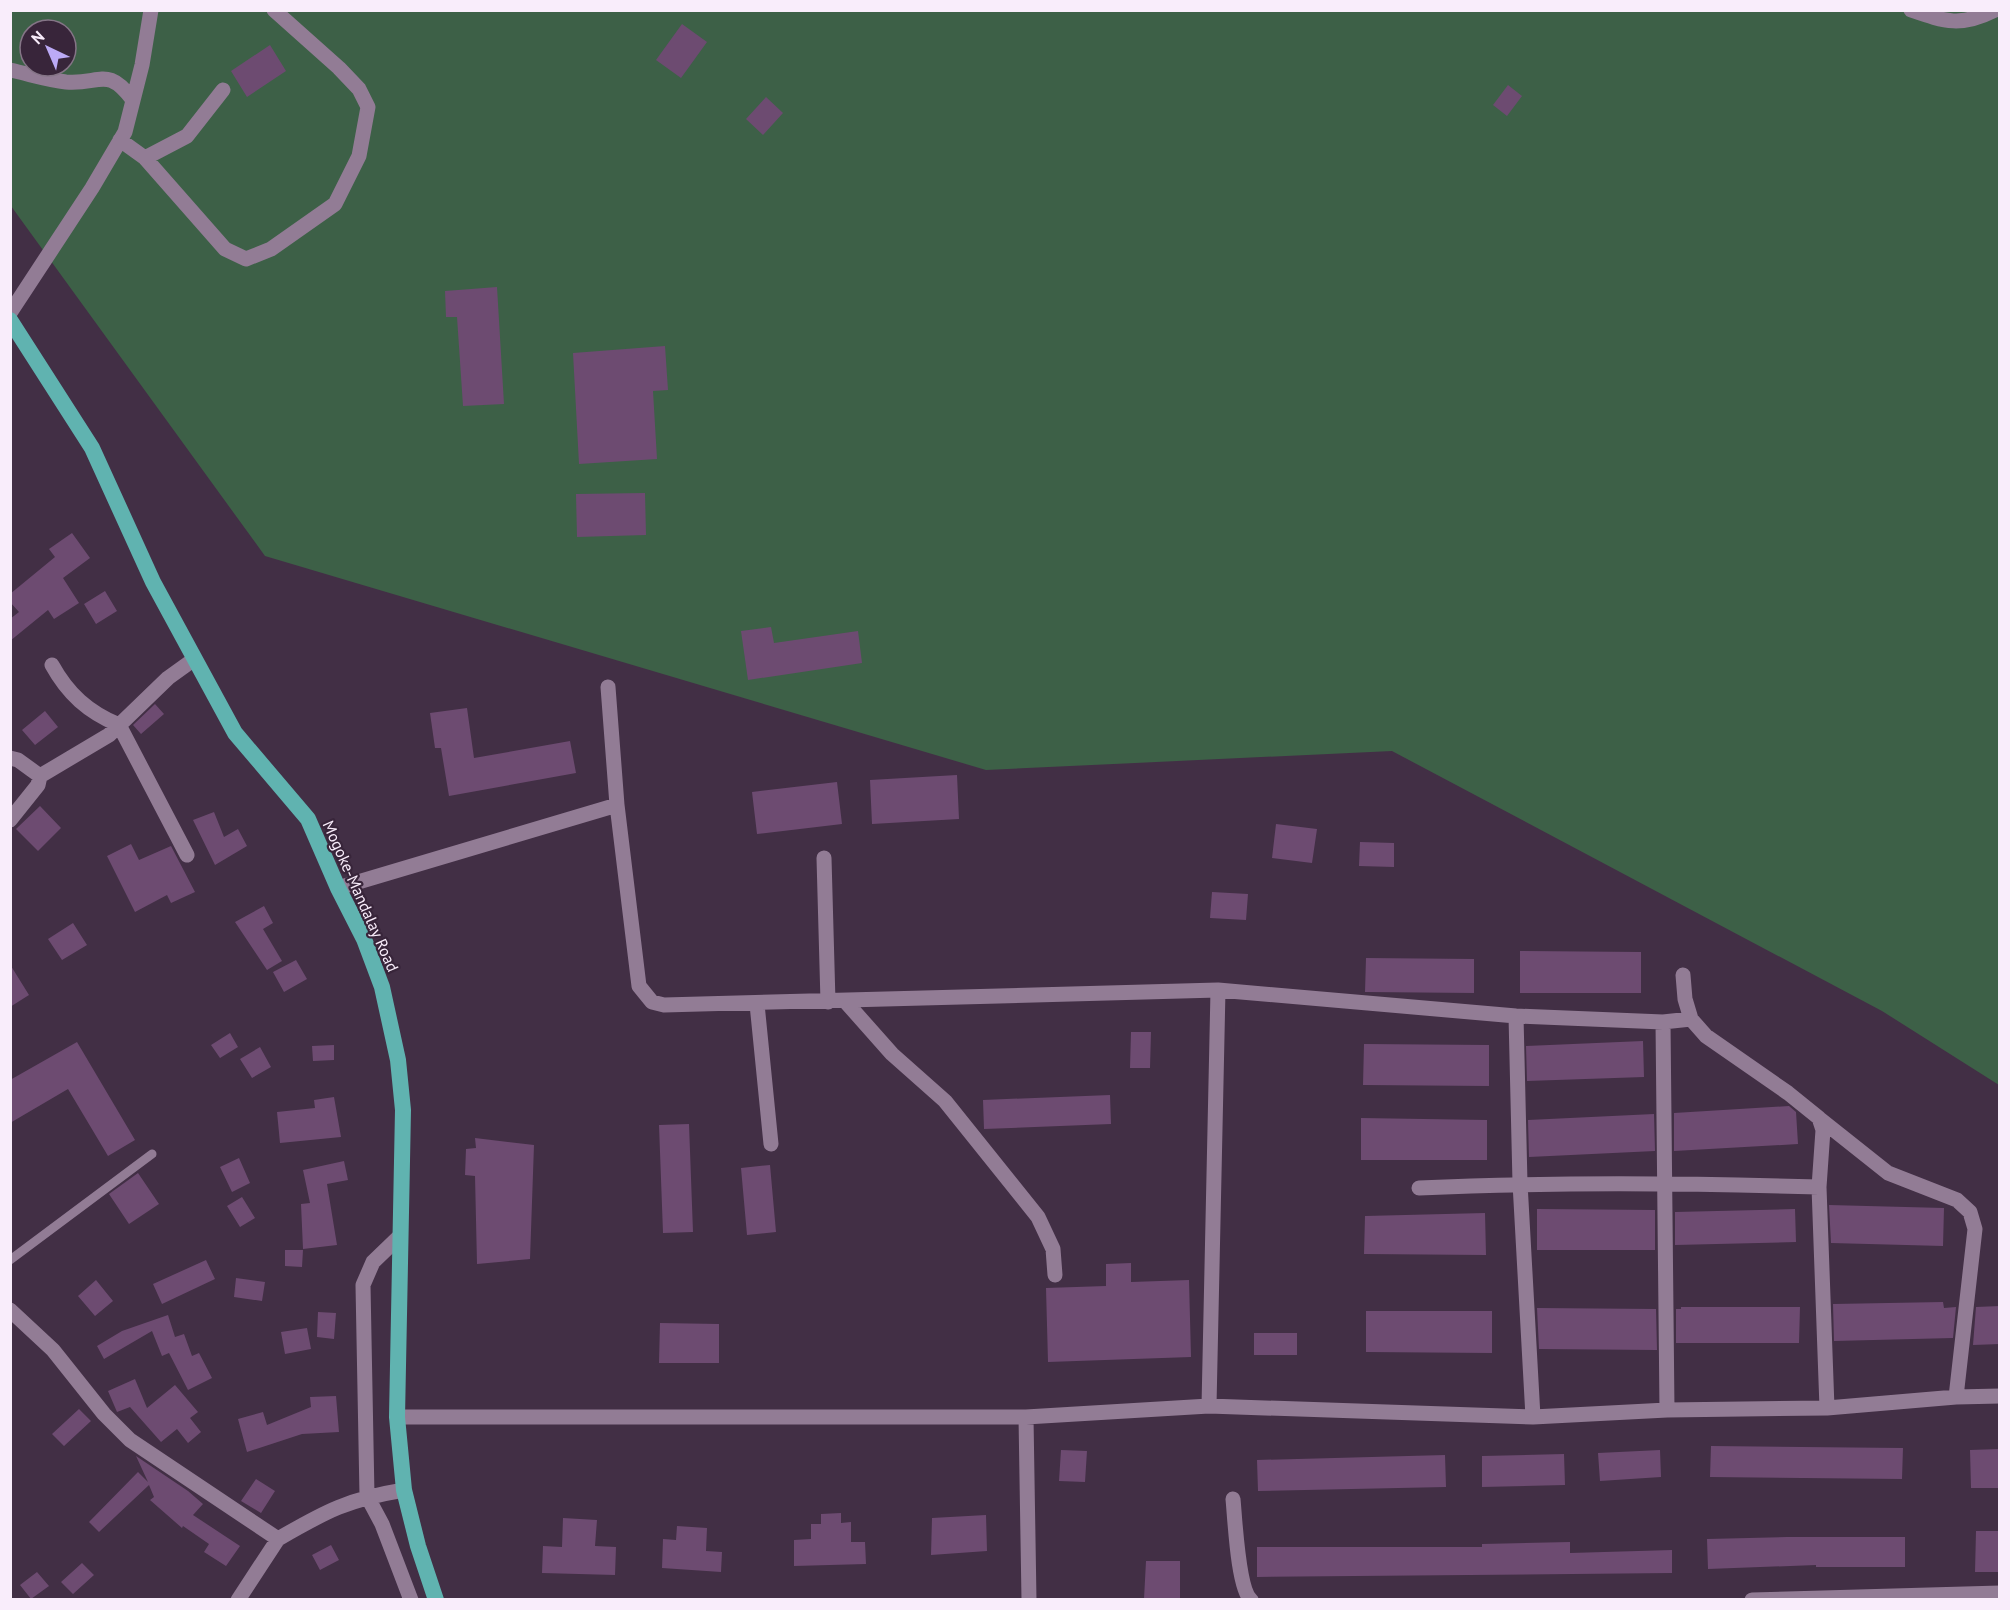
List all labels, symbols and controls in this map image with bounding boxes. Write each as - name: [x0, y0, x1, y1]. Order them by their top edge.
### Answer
- north arrow: [18, 18, 78, 78]
- text: N: [27, 26, 48, 48]
- street label: Mogoke-Mandalay Road: [319, 817, 403, 975]

